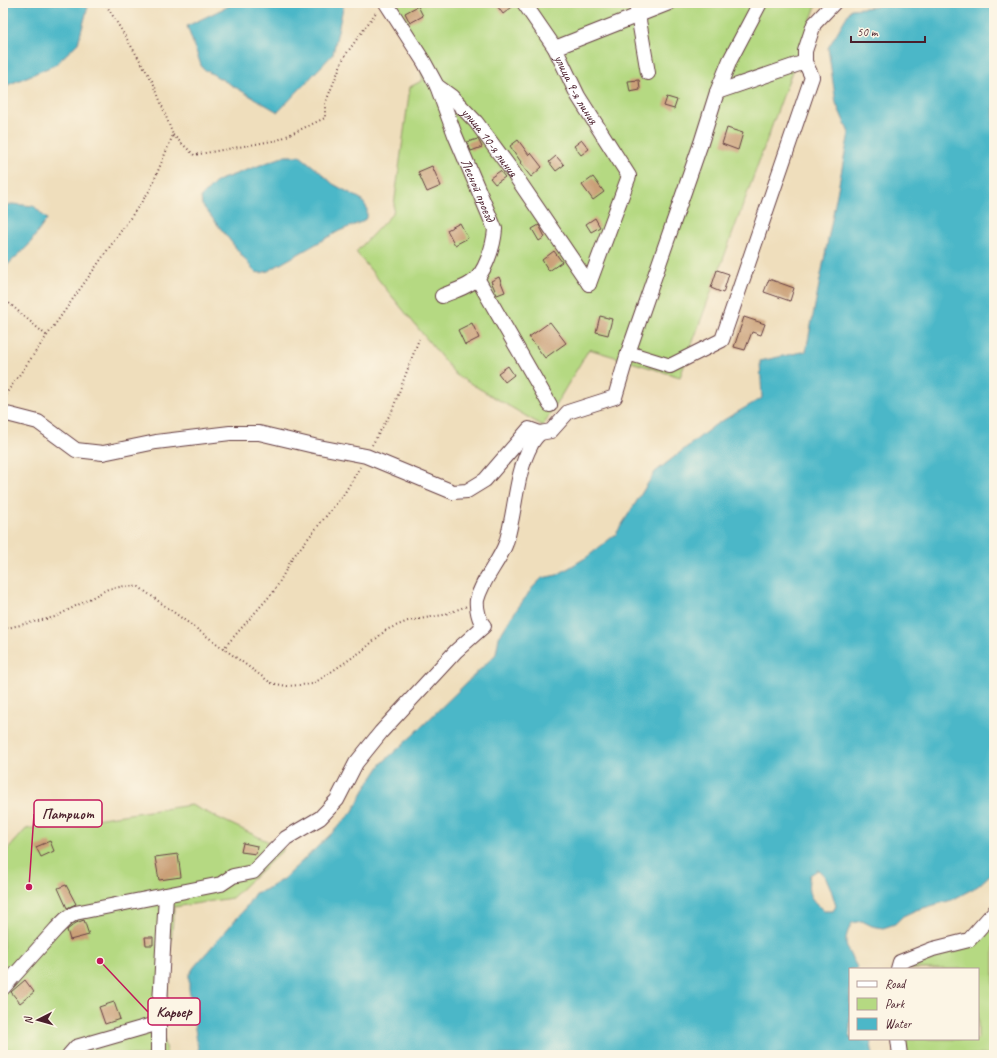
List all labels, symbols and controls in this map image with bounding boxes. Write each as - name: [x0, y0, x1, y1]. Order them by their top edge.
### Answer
- scale bar: [851, 18, 925, 44]
- text: 50 m: [857, 24, 879, 40]
- street label: улица 9-я линия: [550, 51, 602, 128]
- street label: улица 10-я линия: [457, 103, 522, 181]
- street label: Лесной проезд: [457, 156, 500, 226]
- callout: Патриот: [34, 800, 102, 827]
- text: Патриот: [42, 805, 95, 824]
- legend: [849, 968, 979, 1040]
- text: Road: [885, 976, 907, 992]
- text: Park: [885, 996, 906, 1012]
- callout: Карьер: [148, 998, 200, 1025]
- north arrow: [18, 1000, 58, 1040]
- text: Карьер: [156, 1003, 194, 1022]
- text: N: [21, 1015, 35, 1025]
- text: Water: [885, 1016, 913, 1032]

